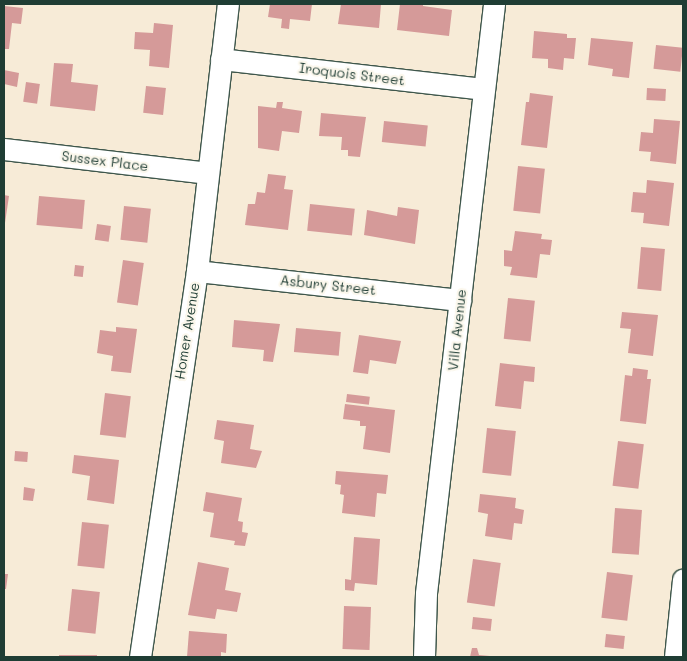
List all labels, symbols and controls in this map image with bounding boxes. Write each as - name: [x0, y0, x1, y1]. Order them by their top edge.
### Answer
- street label: Iroquois Street: [298, 59, 406, 89]
- street label: Sussex Place: [61, 147, 149, 175]
- street label: Asbury Street: [279, 272, 377, 298]
- street label: Homer Avenue: [171, 281, 203, 381]
- street label: Villa Avenue: [444, 288, 470, 372]

